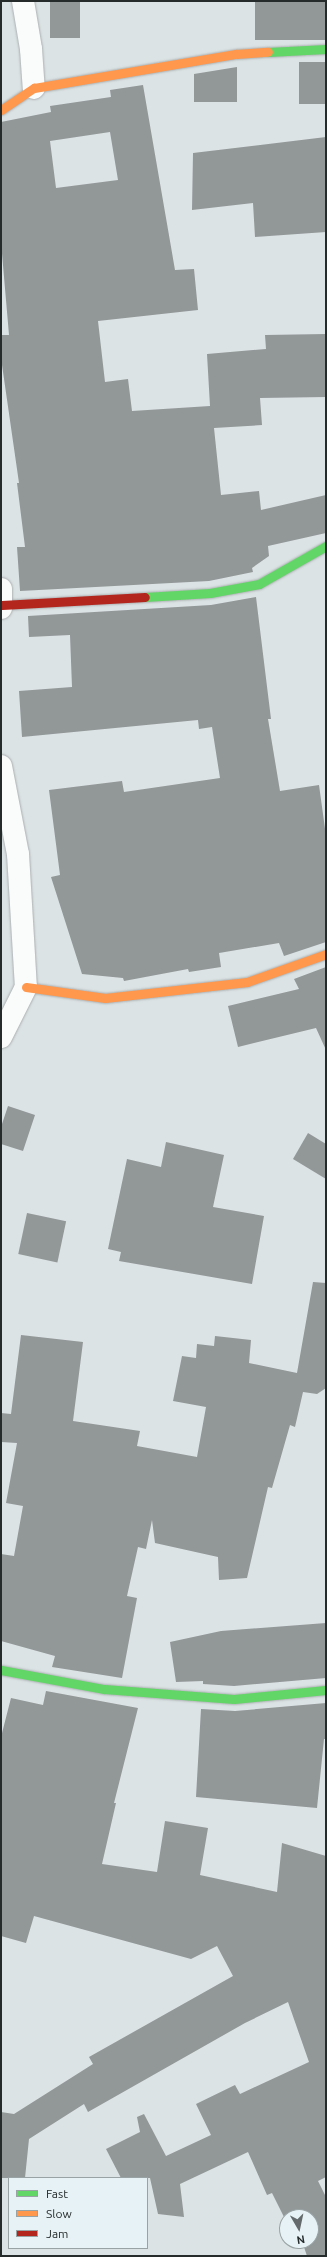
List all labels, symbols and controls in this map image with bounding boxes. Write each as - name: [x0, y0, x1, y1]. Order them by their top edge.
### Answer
- legend: [8, 2177, 148, 2249]
- text: Fast: [46, 2187, 68, 2200]
- text: Slow: [46, 2207, 72, 2220]
- north arrow: [279, 2209, 319, 2249]
- text: Jam: [46, 2227, 68, 2240]
- text: N: [296, 2233, 306, 2246]

